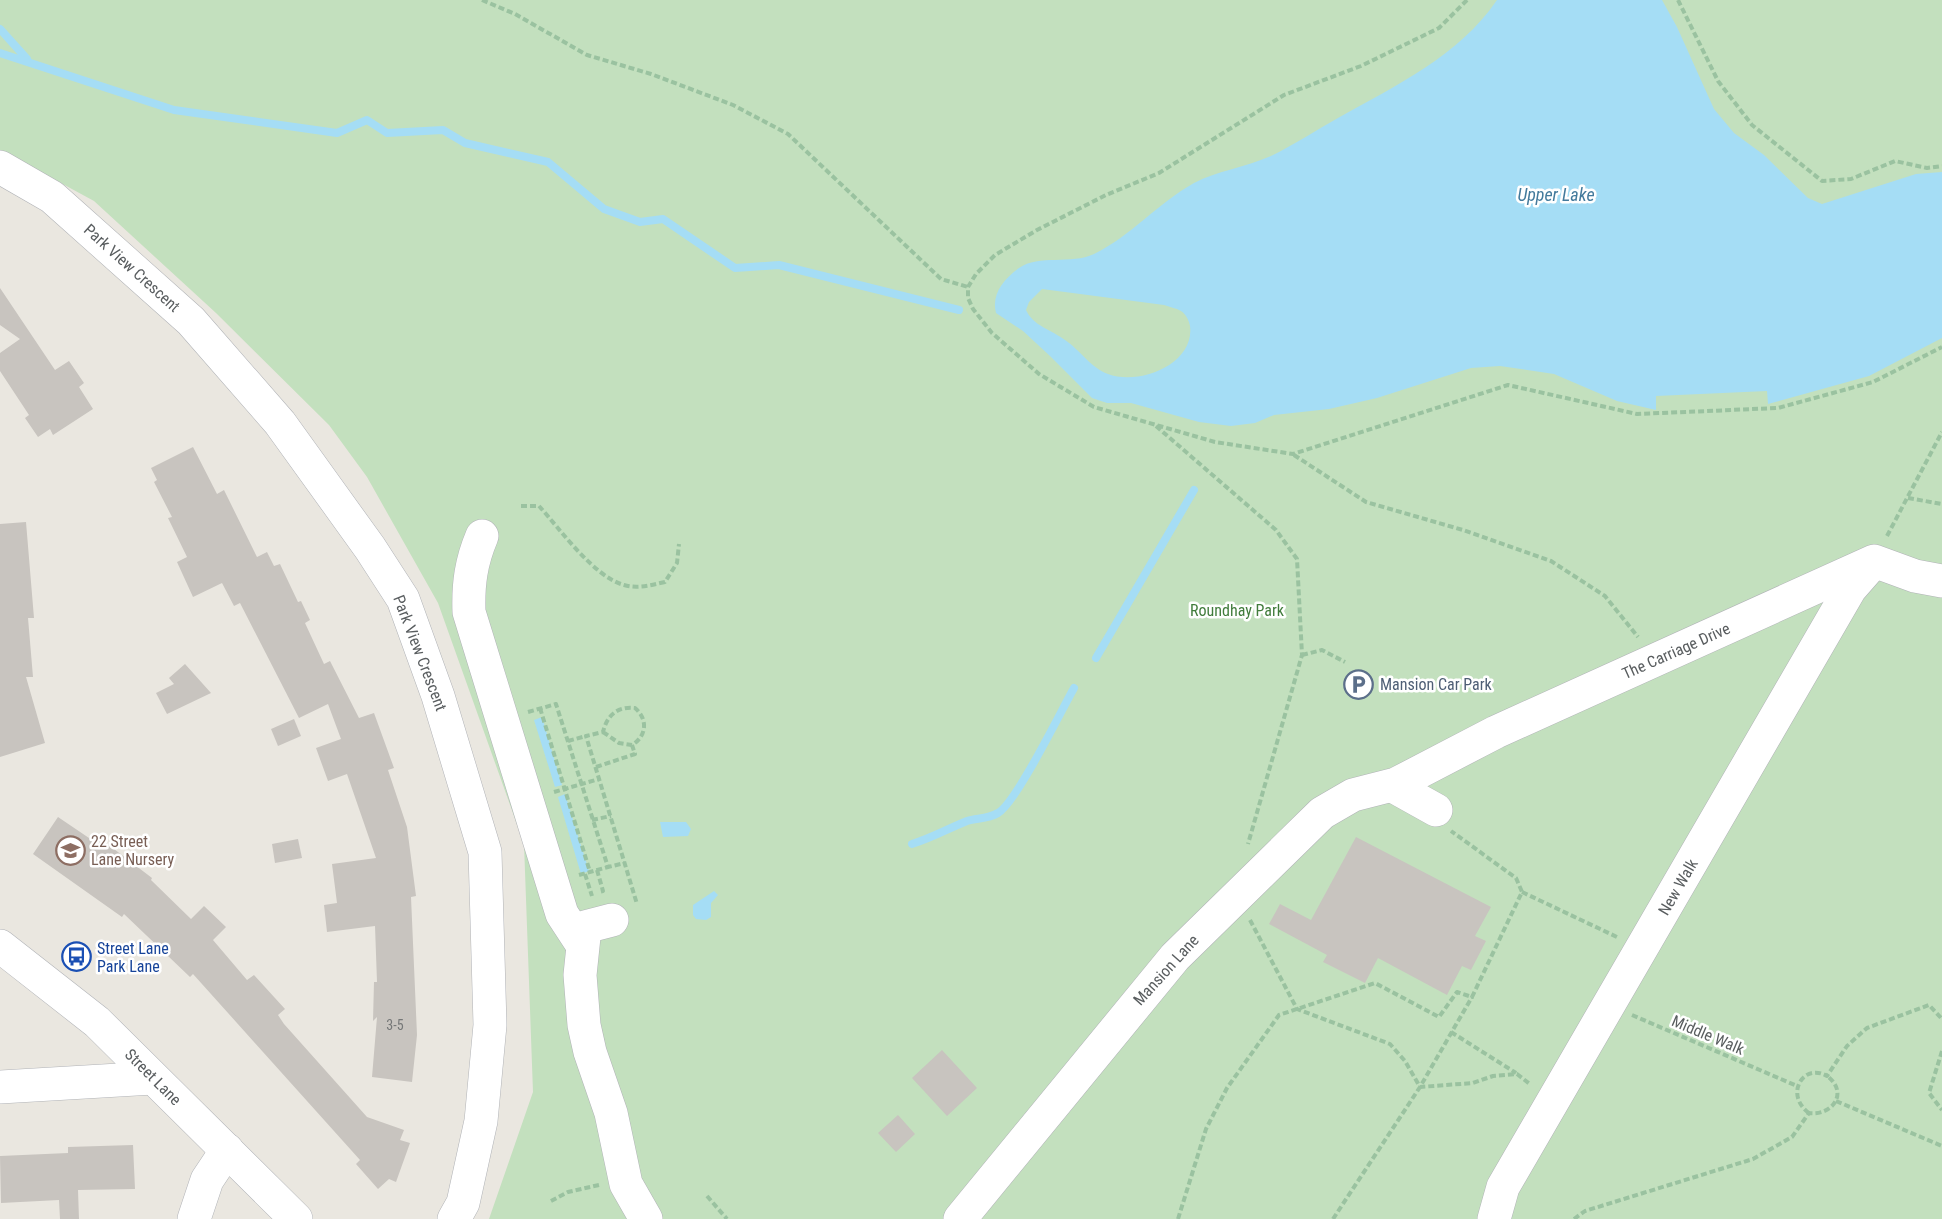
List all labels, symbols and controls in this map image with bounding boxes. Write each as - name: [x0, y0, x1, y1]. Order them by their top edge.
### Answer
- water label: Upper Lake: [1517, 184, 1595, 205]
- street label: Park View Crescent: [80, 220, 184, 316]
- street label: Park View Crescent: [389, 592, 451, 714]
- park label: Roundhay Park: [1190, 601, 1285, 620]
- street label: The Carriage Drive: [1619, 619, 1733, 683]
- parking icon: Mansion Car Park: [1343, 668, 1375, 700]
- place label: Mansion Car Park: [1380, 675, 1493, 694]
- place label: 22 Street Lane Nursery: [91, 832, 175, 869]
- school or university icon: 22 Street Lane Nursery: [54, 834, 86, 866]
- street label: New Walk: [1654, 855, 1702, 919]
- street label: Mansion Lane: [1129, 931, 1203, 1009]
- place label: Street Lane Park Lane: [97, 939, 169, 976]
- bus stop icon: Street Lane Park Lane: [60, 941, 92, 973]
- street label: Middle Walk: [1669, 1011, 1748, 1059]
- house number: 3-5: [386, 1017, 404, 1033]
- street label: Street Lane: [121, 1045, 185, 1109]

